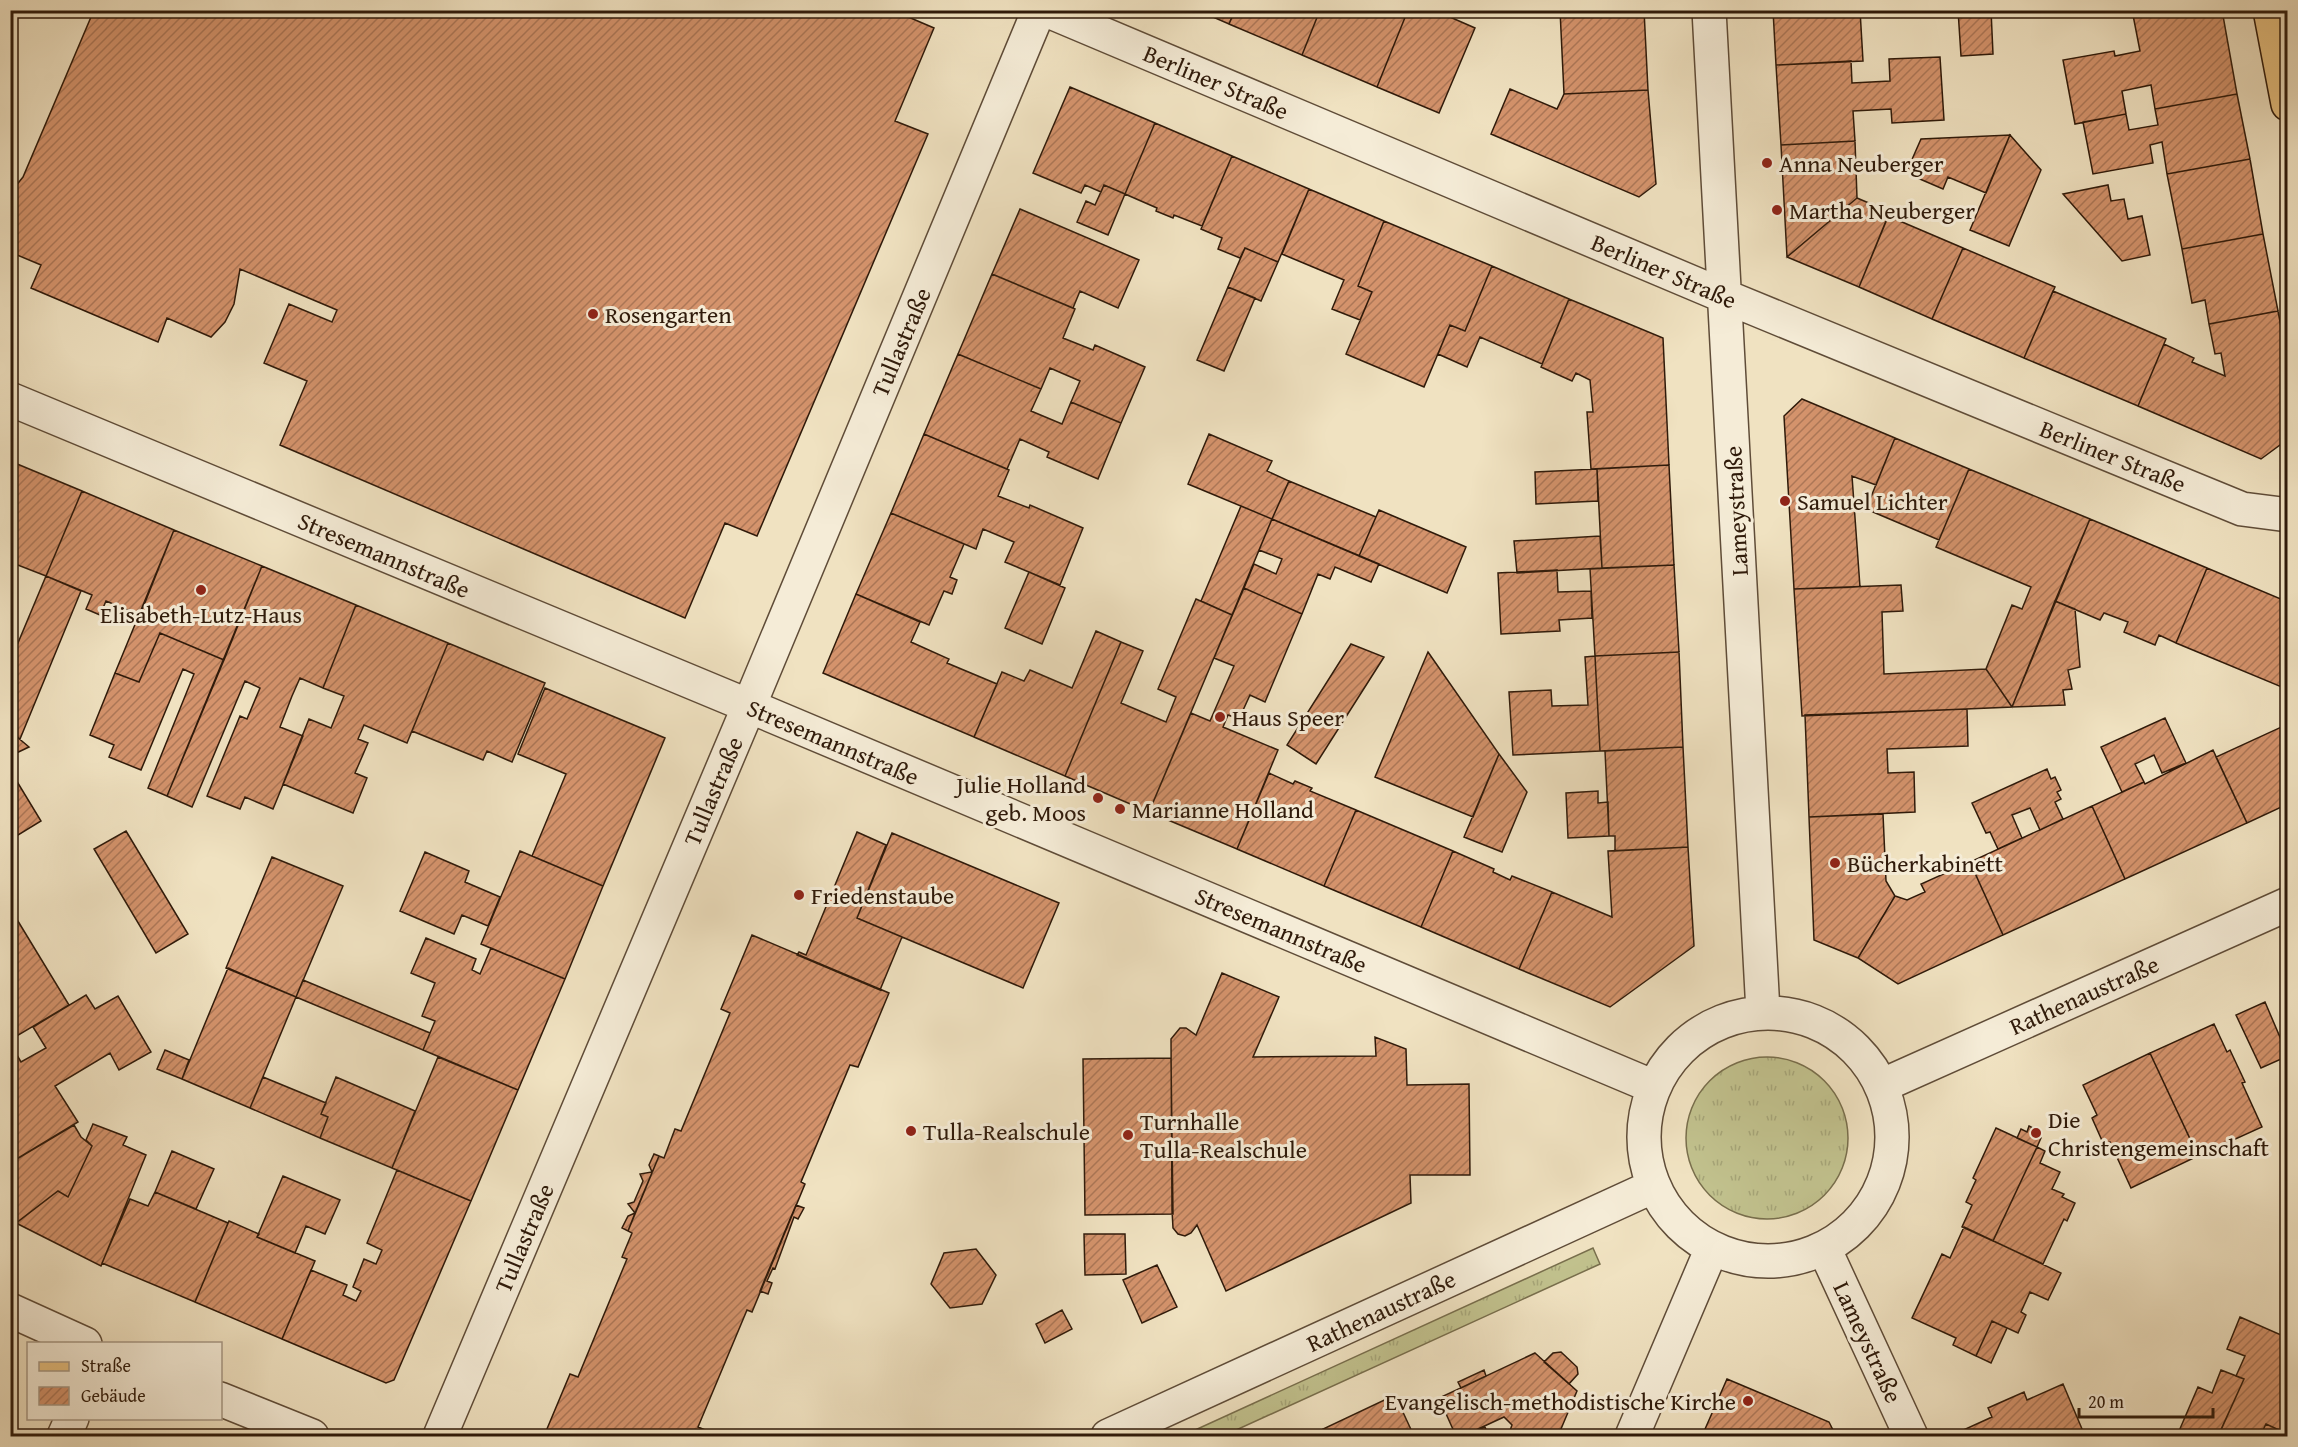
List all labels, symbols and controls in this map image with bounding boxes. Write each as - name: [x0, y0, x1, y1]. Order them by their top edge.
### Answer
- street label: Berliner Straße: [1138, 36, 1294, 128]
- place label: Anna Neuberger: [1779, 146, 1944, 181]
- marker: Anna Neuberger: [1760, 156, 1774, 170]
- place label: Martha Neuberger: [1789, 193, 1975, 228]
- marker: Martha Neuberger: [1770, 203, 1784, 217]
- street label: Berliner Straße: [1586, 225, 1742, 317]
- street label: Tullastraße: [862, 282, 940, 402]
- place label: Rosengarten: [605, 297, 732, 332]
- marker: Rosengarten: [586, 307, 600, 321]
- street label: Berliner Straße: [2035, 411, 2191, 501]
- street label: Lameystraße: [1715, 445, 1757, 577]
- place label: Samuel Lichter: [1797, 484, 1948, 519]
- marker: Samuel Lichter: [1778, 494, 1792, 508]
- street label: Stresemannstraße: [292, 503, 476, 607]
- marker: Elisabeth-Lutz-Haus: [194, 583, 208, 597]
- place label: Elisabeth-Lutz-Haus: [100, 597, 302, 632]
- street label: Stresemannstraße: [741, 690, 925, 794]
- place label: Haus Speer: [1232, 700, 1344, 735]
- marker: Haus Speer: [1213, 710, 1227, 724]
- street label: Tullastraße: [674, 731, 752, 851]
- place label: Julie Holland geb. Moos: [953, 767, 1086, 830]
- marker: Julie Holland geb. Moos: [1091, 791, 1105, 805]
- place label: Marianne Holland: [1132, 792, 1314, 827]
- marker: Marianne Holland: [1113, 802, 1127, 816]
- place label: Bücherkabinett: [1847, 846, 2003, 881]
- marker: Bücherkabinett: [1828, 856, 1842, 870]
- place label: Friedenstaube: [811, 878, 954, 913]
- street label: Stresemannstraße: [1189, 878, 1373, 982]
- marker: Friedenstaube: [792, 888, 806, 902]
- street label: Rathenaustraße: [2004, 946, 2164, 1044]
- place label: Die Christengemeinschaft: [2048, 1102, 2269, 1165]
- place label: Turnhalle Tulla-Realschule: [1140, 1104, 1307, 1167]
- place label: Tulla-Realschule: [923, 1114, 1090, 1149]
- marker: Tulla-Realschule: [904, 1124, 918, 1138]
- marker: Die Christengemeinschaft: [2029, 1126, 2043, 1140]
- marker: Turnhalle Tulla-Realschule: [1121, 1128, 1135, 1142]
- street label: Tullastraße: [485, 1178, 563, 1298]
- street label: Rathenaustraße: [1301, 1261, 1461, 1361]
- street label: Lameystraße: [1825, 1276, 1911, 1408]
- legend: [27, 1342, 222, 1420]
- text: Straße: [81, 1352, 131, 1379]
- scale bar: [2079, 1381, 2212, 1419]
- text: Gebäude: [81, 1382, 146, 1409]
- place label: Evangelisch-methodistische Kirche: [1385, 1384, 1736, 1419]
- text: 20 m: [2088, 1388, 2124, 1415]
- marker: Evangelisch-methodistische Kirche: [1741, 1394, 1755, 1408]

